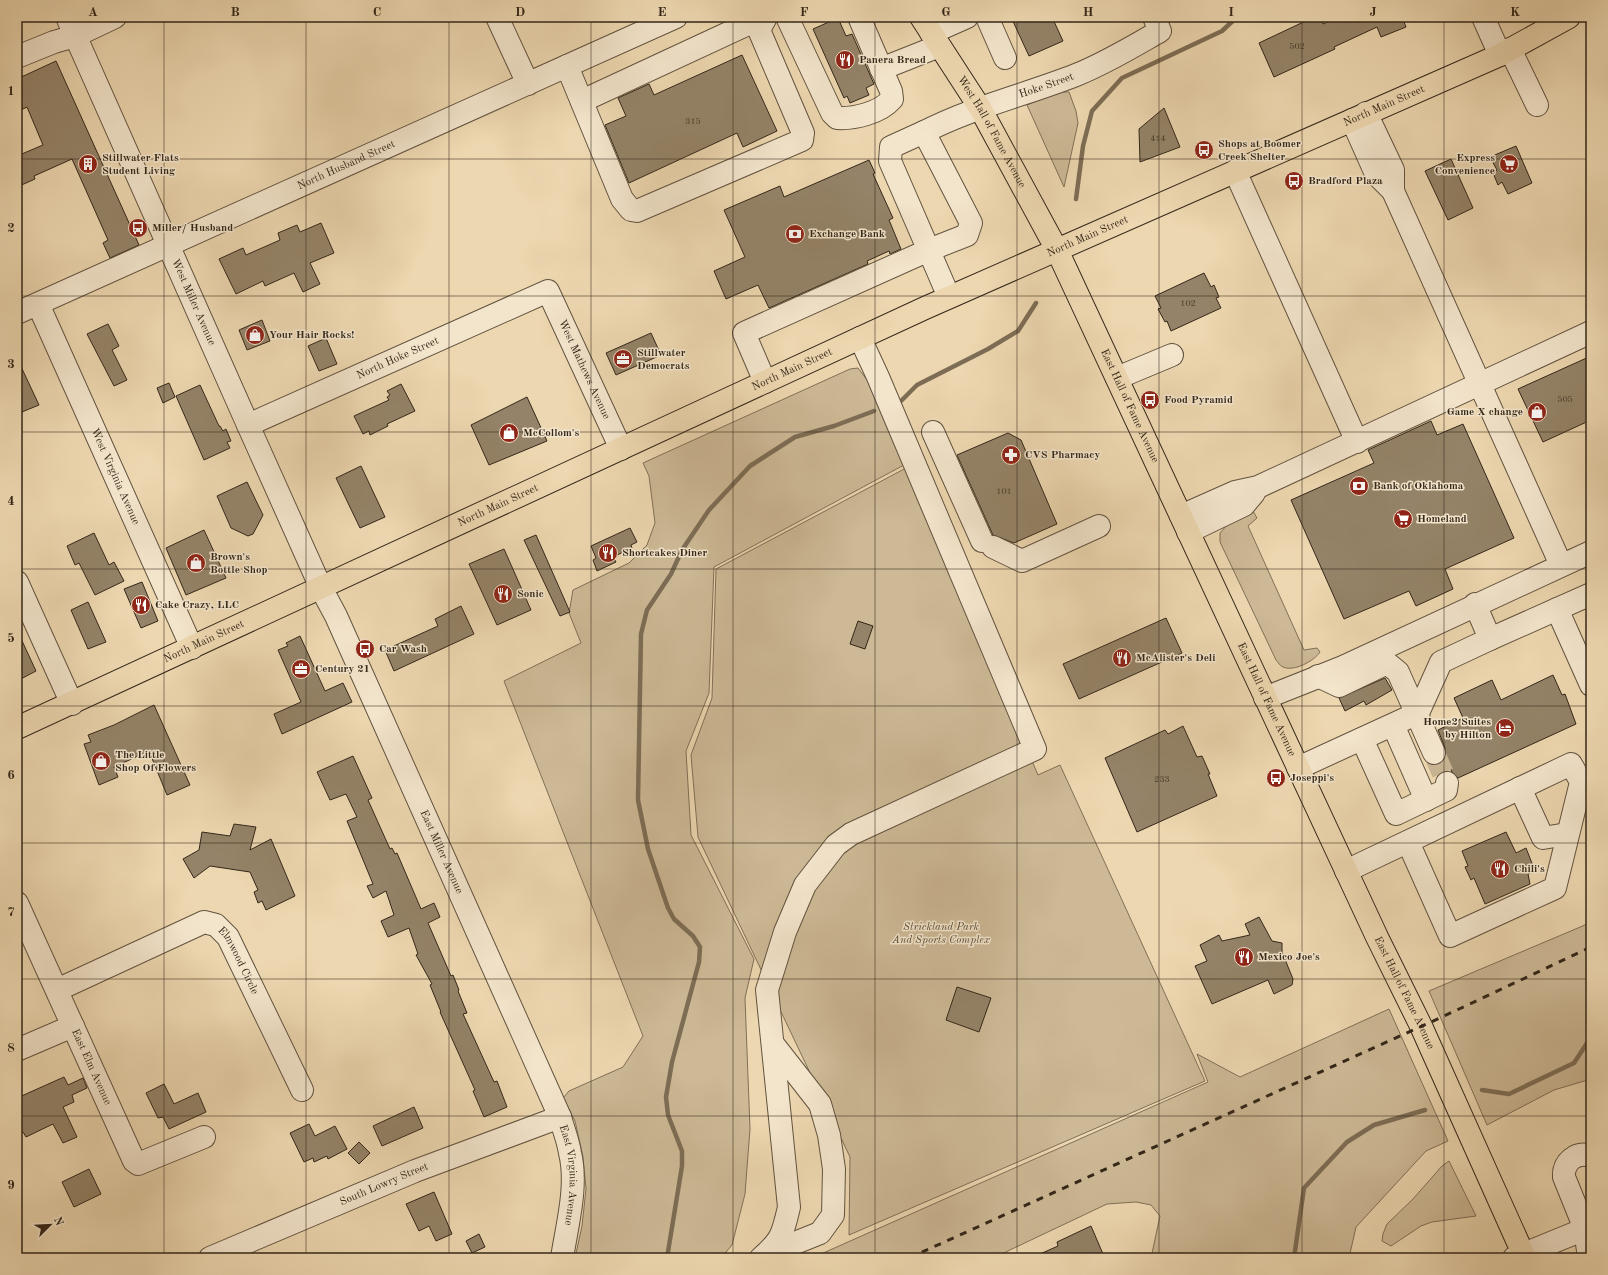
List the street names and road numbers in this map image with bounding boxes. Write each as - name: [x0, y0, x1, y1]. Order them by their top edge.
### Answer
- street label: Hoke Street: [1018, 71, 1075, 100]
- street label: West Hall of Fame Avenue: [955, 74, 1028, 190]
- street label: North Main Street: [1342, 83, 1426, 129]
- street label: North Husband Street: [296, 138, 397, 192]
- street label: North Main Street: [1045, 214, 1130, 259]
- street label: West Miller Avenue: [170, 257, 217, 347]
- street label: West Mathews Avenue: [557, 318, 612, 421]
- street label: North Hoke Street: [355, 335, 441, 381]
- street label: North Main Street: [750, 346, 834, 393]
- street label: East Hall of Fame Avenue: [1098, 347, 1161, 465]
- street label: West Virginia Avenue: [89, 427, 142, 526]
- street label: North Main Street: [456, 482, 540, 529]
- street label: North Main Street: [162, 618, 246, 665]
- street label: East Hall of Fame Avenue: [1235, 641, 1298, 758]
- street label: East Miller Avenue: [418, 808, 465, 895]
- street label: Elmwood Circle: [216, 925, 260, 996]
- street label: East Hall of Fame Avenue: [1372, 935, 1436, 1051]
- street label: East Elm Avenue: [69, 1027, 113, 1107]
- street label: East Virginia Avenue: [557, 1123, 578, 1226]
- street label: South Lowry Street: [338, 1161, 430, 1208]

